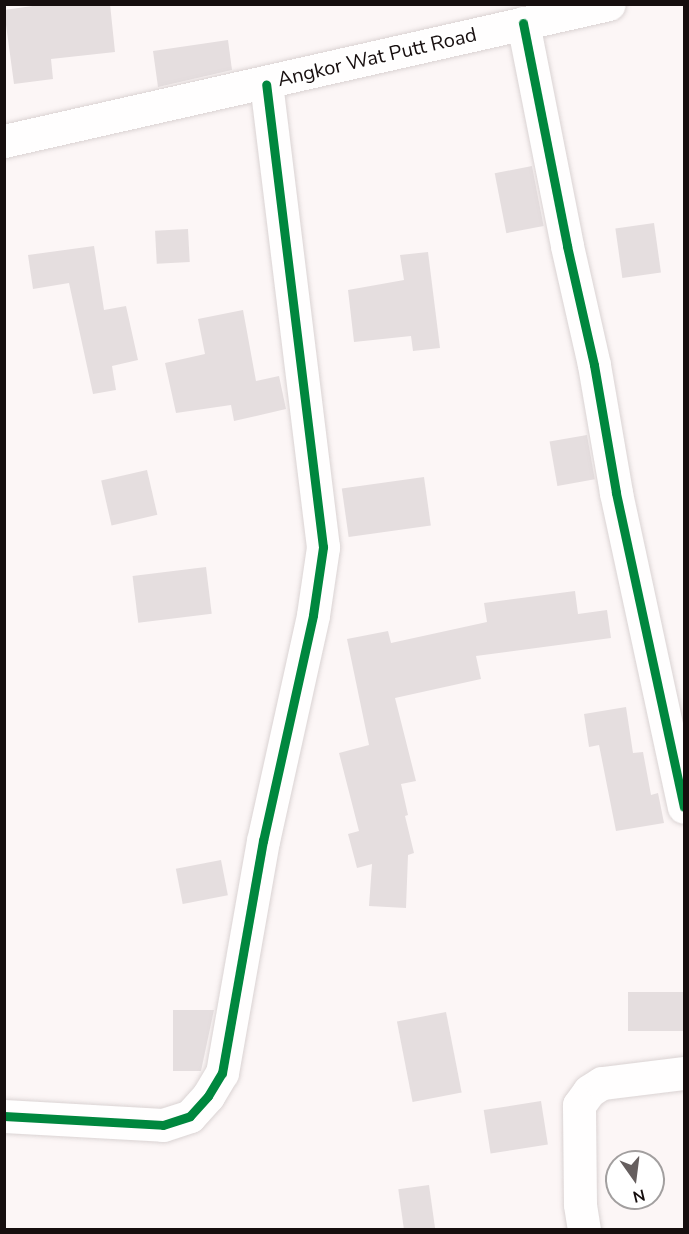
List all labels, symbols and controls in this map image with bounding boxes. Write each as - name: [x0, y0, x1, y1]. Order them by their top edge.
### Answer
- street label: Angkor Wat Putt Road: [275, 22, 479, 92]
- north arrow: [605, 1150, 665, 1210]
- text: N: [630, 1183, 647, 1208]

